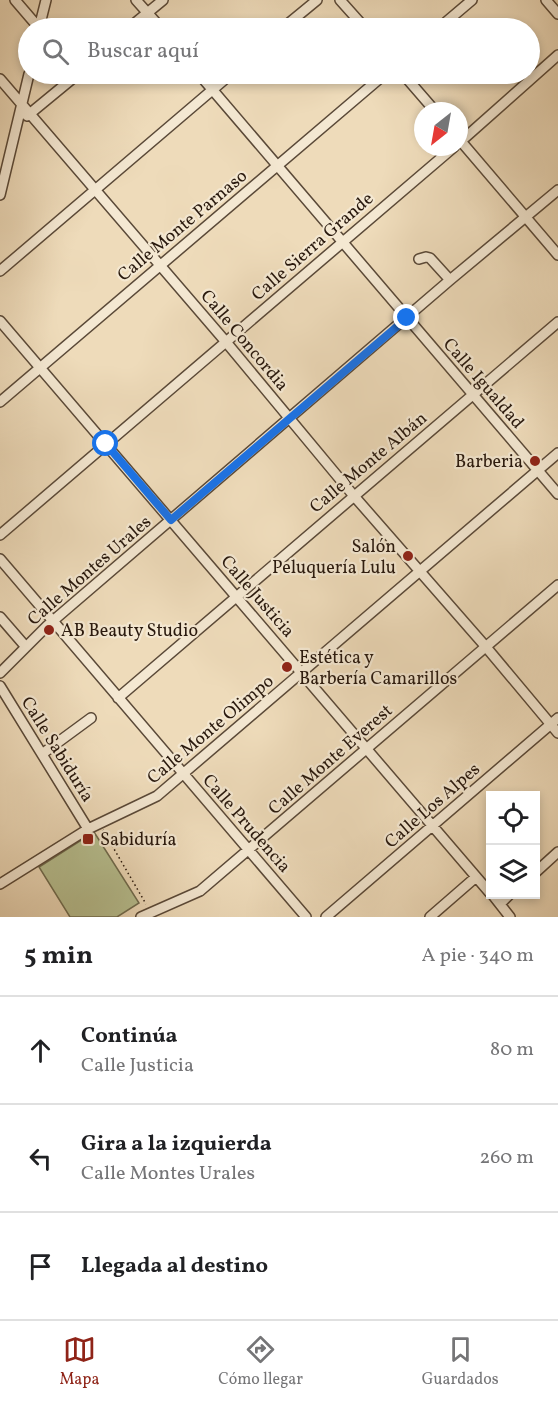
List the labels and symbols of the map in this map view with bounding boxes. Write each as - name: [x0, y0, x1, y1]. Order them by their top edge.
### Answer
- north arrow: [414, 102, 468, 156]
- street label: Calle Monte Parnaso: [113, 164, 253, 288]
- street label: Calle Sierra Grande: [247, 187, 379, 307]
- street label: Calle Concordia: [194, 285, 294, 397]
- route end: [393, 304, 419, 330]
- street label: Calle Igualdad: [436, 333, 529, 435]
- street label: Calle Monte Albán: [305, 406, 433, 520]
- route start: [92, 430, 118, 456]
- place label: Barberia: [455, 450, 523, 475]
- marker: Barberia: [528, 454, 542, 468]
- street label: Calle Montes Urales: [23, 510, 157, 632]
- place label: Salón Peluquería Lulu: [272, 535, 396, 581]
- marker: Salón Peluquería Lulu: [401, 549, 415, 563]
- street label: Calle Justicia: [214, 550, 300, 644]
- place label: AB Beauty Studio: [61, 619, 198, 644]
- marker: AB Beauty Studio: [42, 623, 56, 637]
- place label: Estética y Barbería Camarillos: [299, 646, 457, 692]
- marker: Estética y Barbería Camarillos: [280, 660, 294, 674]
- street label: Calle Monte Olimpo: [142, 670, 280, 791]
- street label: Calle Sabiduría: [14, 692, 99, 807]
- street label: Calle Monte Everest: [263, 699, 399, 821]
- street label: Calle Los Alpes: [380, 758, 486, 855]
- street label: Calle Prudencia: [196, 769, 296, 879]
- place label: Sabiduría: [100, 828, 176, 853]
- marker: Sabiduría: [81, 832, 95, 846]

